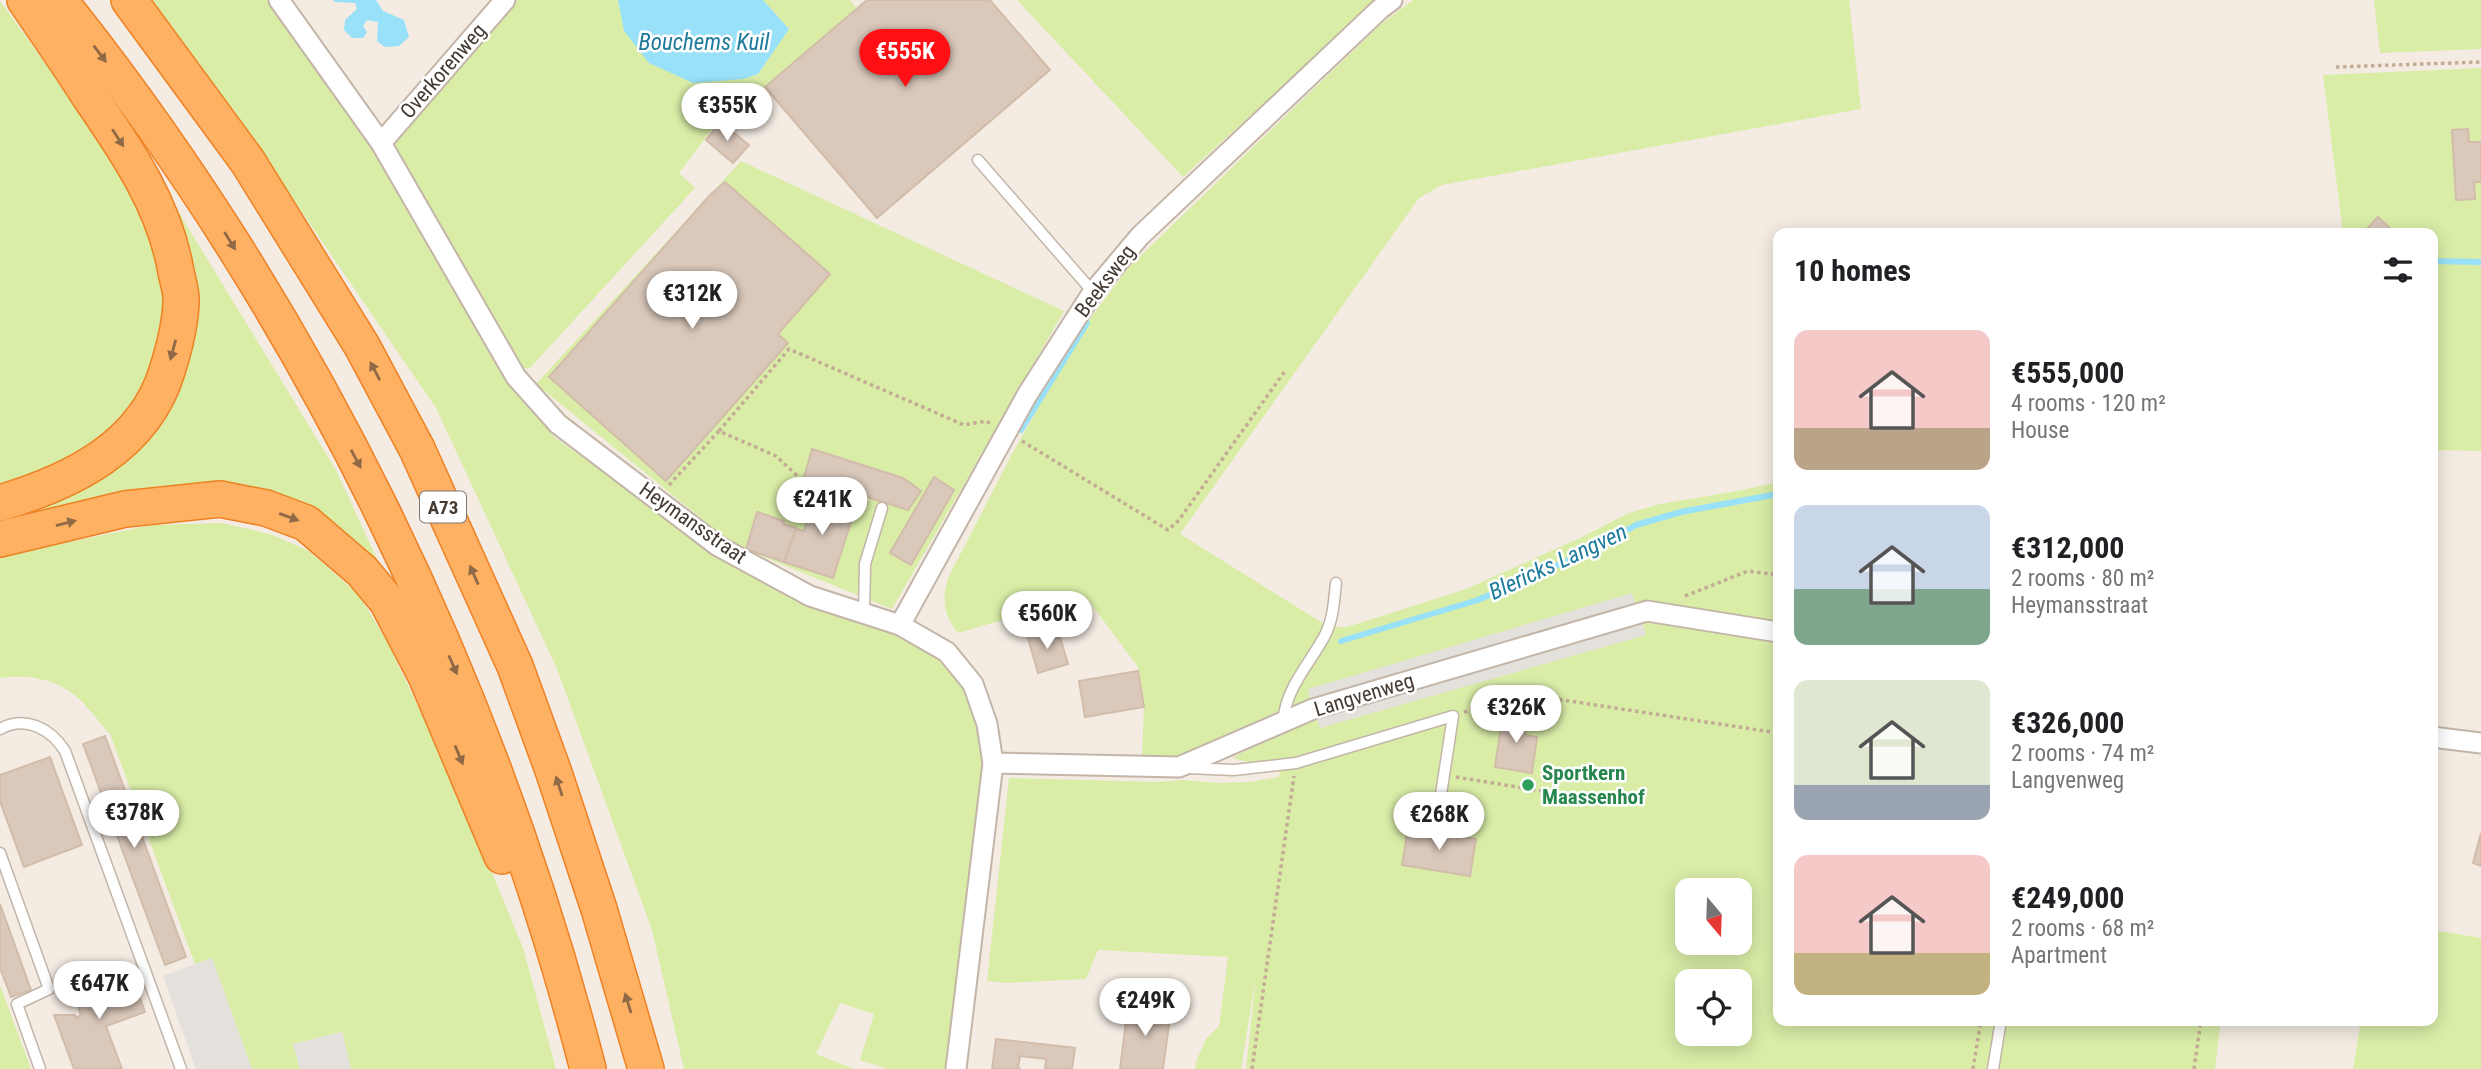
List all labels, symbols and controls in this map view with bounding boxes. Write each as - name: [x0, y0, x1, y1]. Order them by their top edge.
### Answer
- street label: Overkorenweg: [395, 19, 491, 123]
- water label: Bouchems Kuil: [639, 29, 770, 56]
- pin: €555K: [856, 29, 954, 89]
- text: €555K: [875, 38, 935, 65]
- one-way arrow: [93, 45, 108, 63]
- pin: €355K: [678, 83, 776, 143]
- text: €355K: [697, 92, 757, 119]
- one-way arrow: [111, 128, 124, 147]
- one-way arrow: [223, 232, 236, 251]
- street label: Beeksweg: [1070, 240, 1140, 322]
- icon: filters: [2379, 251, 2417, 289]
- text: 10 homes: [1794, 253, 1911, 288]
- pin: €312K: [643, 272, 741, 331]
- text: €312K: [662, 280, 722, 307]
- one-way arrow: [167, 340, 178, 362]
- text: €555,000: [2011, 355, 2124, 390]
- icon: home: [1850, 358, 1934, 442]
- one-way arrow: [370, 361, 381, 381]
- text: 4 rooms · 120 m²: [2011, 390, 2166, 417]
- text: House: [2011, 417, 2069, 444]
- one-way arrow: [350, 450, 362, 469]
- street label: Heymansstraat: [635, 477, 751, 569]
- pin: €241K: [773, 477, 871, 537]
- text: €241K: [792, 486, 852, 513]
- road number: A73: [420, 492, 466, 522]
- one-way arrow: [279, 512, 300, 523]
- one-way arrow: [55, 517, 77, 528]
- water label: Blericks Langven: [1485, 518, 1631, 606]
- text: €312,000: [2011, 530, 2124, 565]
- icon: home: [1850, 533, 1934, 617]
- one-way arrow: [468, 565, 479, 586]
- text: 2 rooms · 80 m²: [2011, 565, 2154, 592]
- pin: €560K: [998, 592, 1096, 651]
- text: Heymansstraat: [2011, 592, 2148, 619]
- text: €560K: [1017, 600, 1077, 627]
- one-way arrow: [447, 655, 459, 675]
- street label: Langvenweg: [1311, 668, 1417, 722]
- pin: €326K: [1467, 686, 1565, 745]
- text: €326K: [1486, 694, 1546, 721]
- text: €326,000: [2011, 705, 2124, 740]
- icon: home: [1850, 708, 1934, 792]
- text: 2 rooms · 74 m²: [2011, 740, 2154, 767]
- one-way arrow: [454, 744, 465, 765]
- place label: Sportkern Maassenhof: [1542, 761, 1645, 809]
- text: Langvenweg: [2011, 767, 2124, 794]
- one-way arrow: [553, 776, 564, 797]
- marker: Sportkern Maassenhof: [1520, 777, 1536, 793]
- pin: €378K: [85, 790, 183, 850]
- pin: €268K: [1390, 792, 1488, 852]
- text: €378K: [104, 799, 164, 826]
- text: €268K: [1409, 801, 1469, 828]
- north arrow: [1675, 878, 1752, 956]
- map controls: [1675, 878, 1752, 1046]
- text: €249,000: [2011, 880, 2124, 915]
- icon: home: [1850, 883, 1934, 967]
- text: 2 rooms · 68 m²: [2011, 915, 2154, 942]
- text: Apartment: [2011, 942, 2107, 969]
- pin: €647K: [50, 962, 148, 1021]
- button: locate: [1675, 969, 1752, 1046]
- text: €647K: [69, 970, 129, 997]
- pin: €249K: [1096, 978, 1194, 1038]
- text: €249K: [1115, 987, 1175, 1014]
- one-way arrow: [622, 993, 632, 1014]

